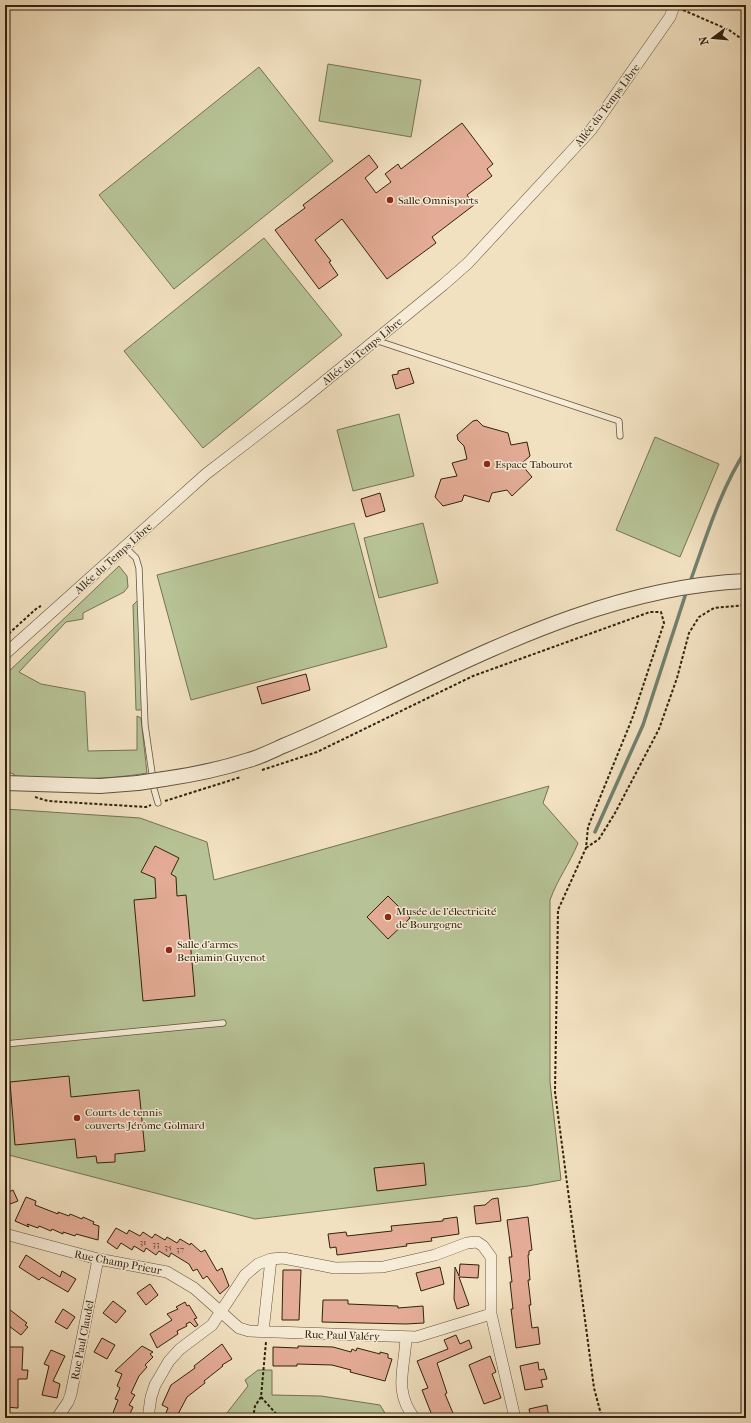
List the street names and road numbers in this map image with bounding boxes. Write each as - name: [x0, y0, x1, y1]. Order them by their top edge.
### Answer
- street label: Allée du Temps Libre: [572, 61, 643, 150]
- street label: Allée du Temps Libre: [319, 315, 406, 389]
- street label: Allée du Temps Libre: [71, 520, 155, 597]
- street label: Rue Champ Prieur: [73, 1248, 163, 1277]
- street label: Rue Paul Claudel: [68, 1299, 97, 1381]
- street label: Rue Paul Valéry: [304, 1328, 381, 1343]

